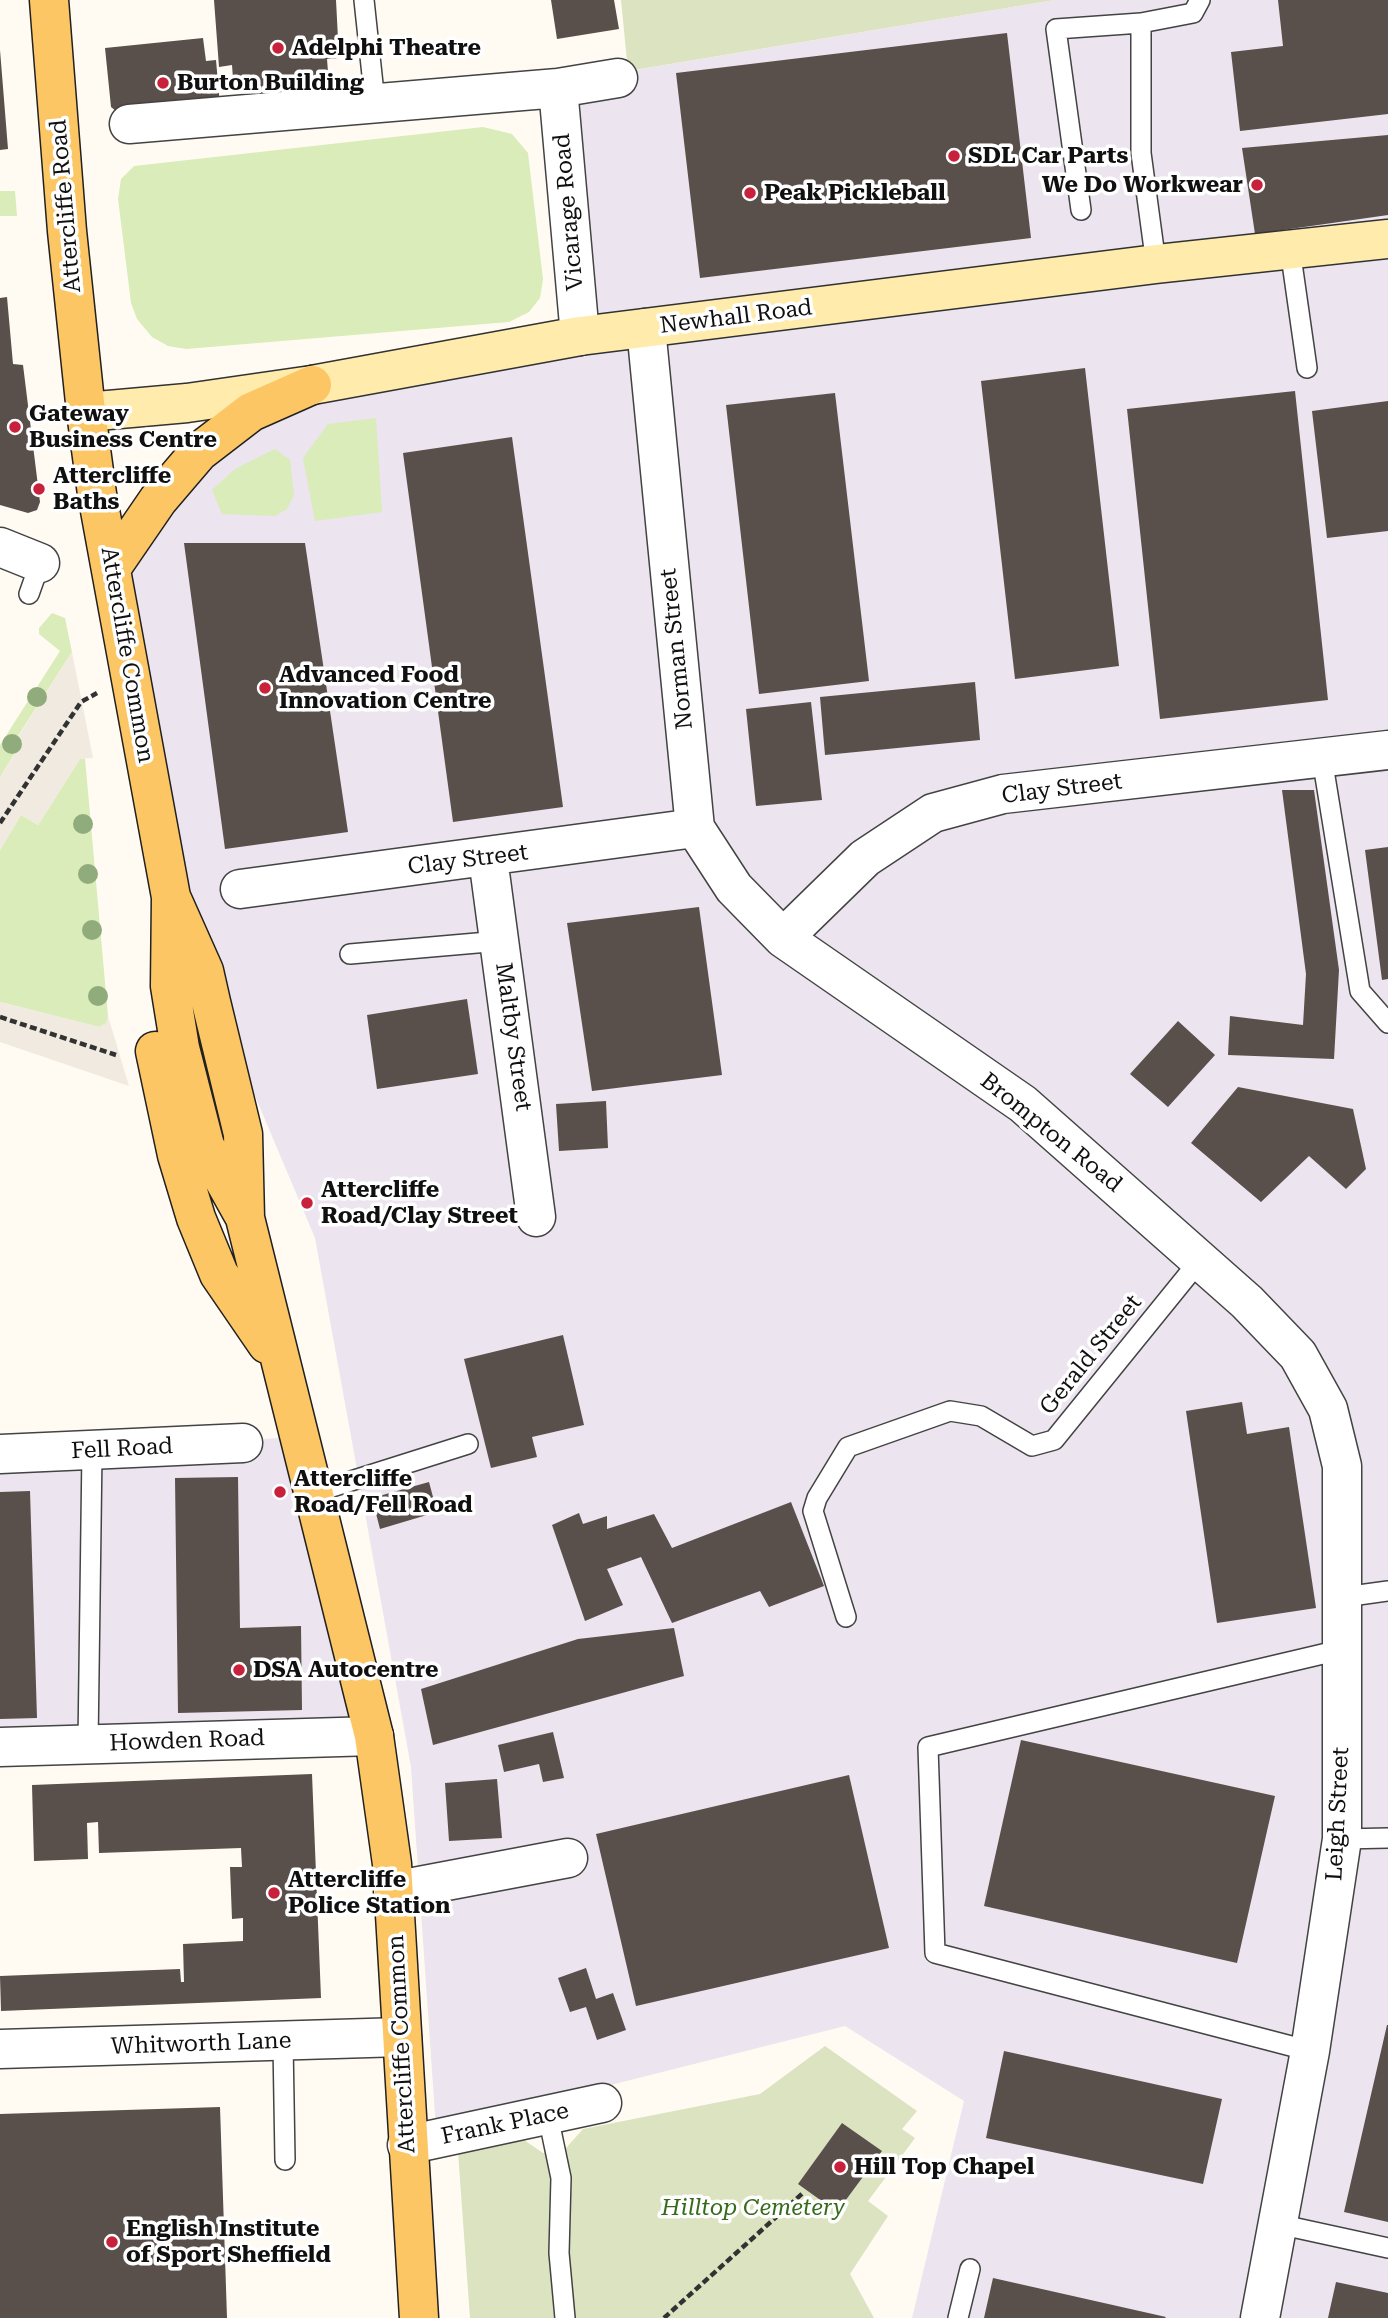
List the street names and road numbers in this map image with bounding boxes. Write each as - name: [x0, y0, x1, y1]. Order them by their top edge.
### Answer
- street label: Attercliffe Road: [45, 118, 87, 294]
- street label: Vicarage Road: [548, 132, 590, 292]
- street label: Newhall Road: [658, 294, 814, 340]
- street label: Attercliffe Common: [94, 545, 160, 765]
- street label: Norman Street: [655, 567, 699, 731]
- street label: Clay Street: [1000, 768, 1124, 810]
- street label: Clay Street: [406, 839, 530, 881]
- street label: Maltby Street: [489, 961, 537, 1113]
- street label: Brompton Road: [975, 1067, 1127, 1199]
- street label: Gerald Street: [1034, 1289, 1148, 1421]
- street label: Fell Road: [70, 1433, 174, 1465]
- street label: Howden Road: [109, 1724, 265, 1758]
- street label: Leigh Street: [1321, 1746, 1355, 1882]
- street label: Attercliffe Common: [382, 1934, 422, 2154]
- street label: Whitworth Lane: [110, 2027, 292, 2061]
- street label: Frank Place: [439, 2097, 571, 2151]

